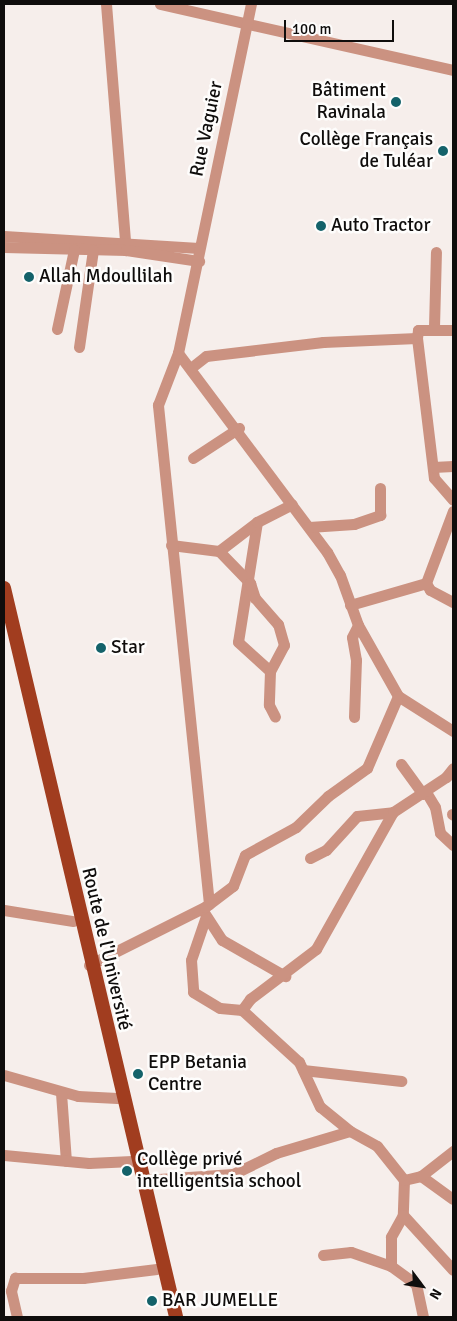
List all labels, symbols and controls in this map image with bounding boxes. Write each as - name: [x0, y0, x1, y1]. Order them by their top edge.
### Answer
- scale bar: [287, 10, 397, 42]
- text: 100 m: [292, 20, 332, 38]
- street label: Rue Vaguier: [186, 79, 228, 179]
- place label: Bâtiment Ravinala: [311, 80, 386, 124]
- marker: Bâtiment Ravinala: [390, 96, 402, 108]
- place label: Collège Français de Tuléar: [299, 129, 433, 173]
- marker: Collège Français de Tuléar: [437, 145, 449, 157]
- place label: Auto Tractor: [331, 215, 430, 237]
- marker: Auto Tractor: [315, 220, 327, 232]
- place label: Allah Mdoullilah: [39, 266, 173, 288]
- marker: Allah Mdoullilah: [23, 271, 35, 283]
- place label: Star: [111, 637, 145, 659]
- marker: Star: [95, 642, 107, 654]
- street label: Route de l'Université: [76, 865, 136, 1033]
- place label: EPP Betania Centre: [148, 1052, 247, 1096]
- marker: EPP Betania Centre: [132, 1068, 144, 1080]
- place label: Collège privé intelligentsia school: [137, 1149, 301, 1193]
- marker: Collège privé intelligentsia school: [121, 1165, 133, 1177]
- north arrow: [397, 1261, 447, 1311]
- text: N: [425, 1285, 445, 1303]
- place label: BAR JUMELLE: [162, 1290, 278, 1312]
- marker: BAR JUMELLE: [146, 1295, 158, 1307]

